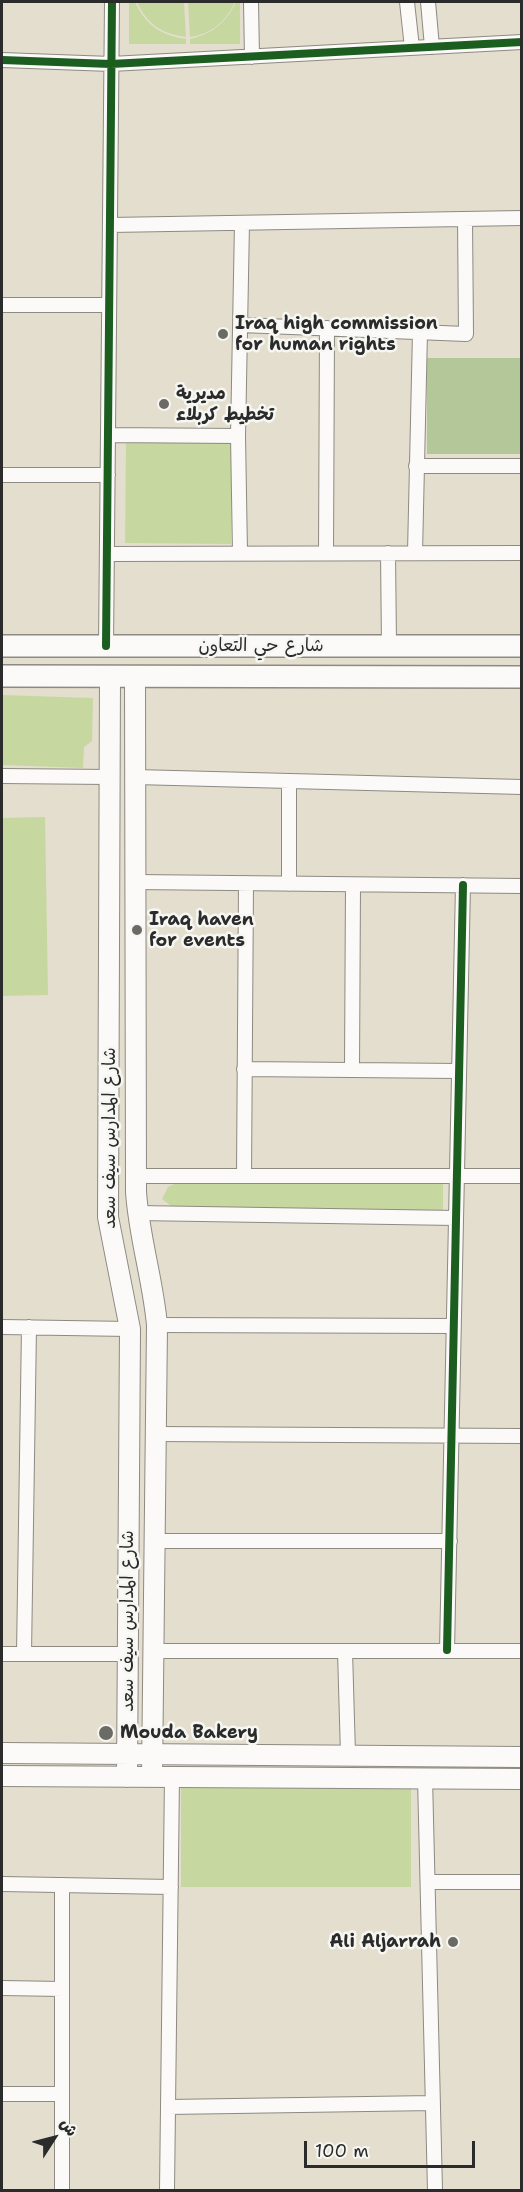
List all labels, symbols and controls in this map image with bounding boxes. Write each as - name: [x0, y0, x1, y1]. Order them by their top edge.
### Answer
- place label: Iraq high commission for human rights: [235, 313, 438, 356]
- marker: Iraq high commission for human rights: [216, 327, 230, 341]
- place label: مديرية تخطيط كربلاء: [176, 383, 274, 426]
- marker: مديرية تخطيط كربلاء: [157, 397, 171, 411]
- street label: شارع حي التعاون: [198, 635, 324, 657]
- place label: Iraq haven for events: [149, 909, 254, 952]
- marker: Iraq haven for events: [130, 923, 144, 937]
- street label: شارع المدارس سيف سعد: [99, 1047, 121, 1229]
- street label: شارع المدارس سيف سعد: [117, 1530, 139, 1712]
- place label: Mouda Bakery: [120, 1722, 258, 1744]
- marker: Mouda Bakery: [97, 1724, 115, 1742]
- place label: Ali Aljarrah: [330, 1931, 441, 1953]
- marker: Ali Aljarrah: [446, 1935, 460, 1949]
- north arrow: [24, 2108, 84, 2168]
- text: ش: [55, 2114, 83, 2140]
- scale bar: [307, 2129, 478, 2167]
- text: 100 m: [315, 2139, 369, 2163]

